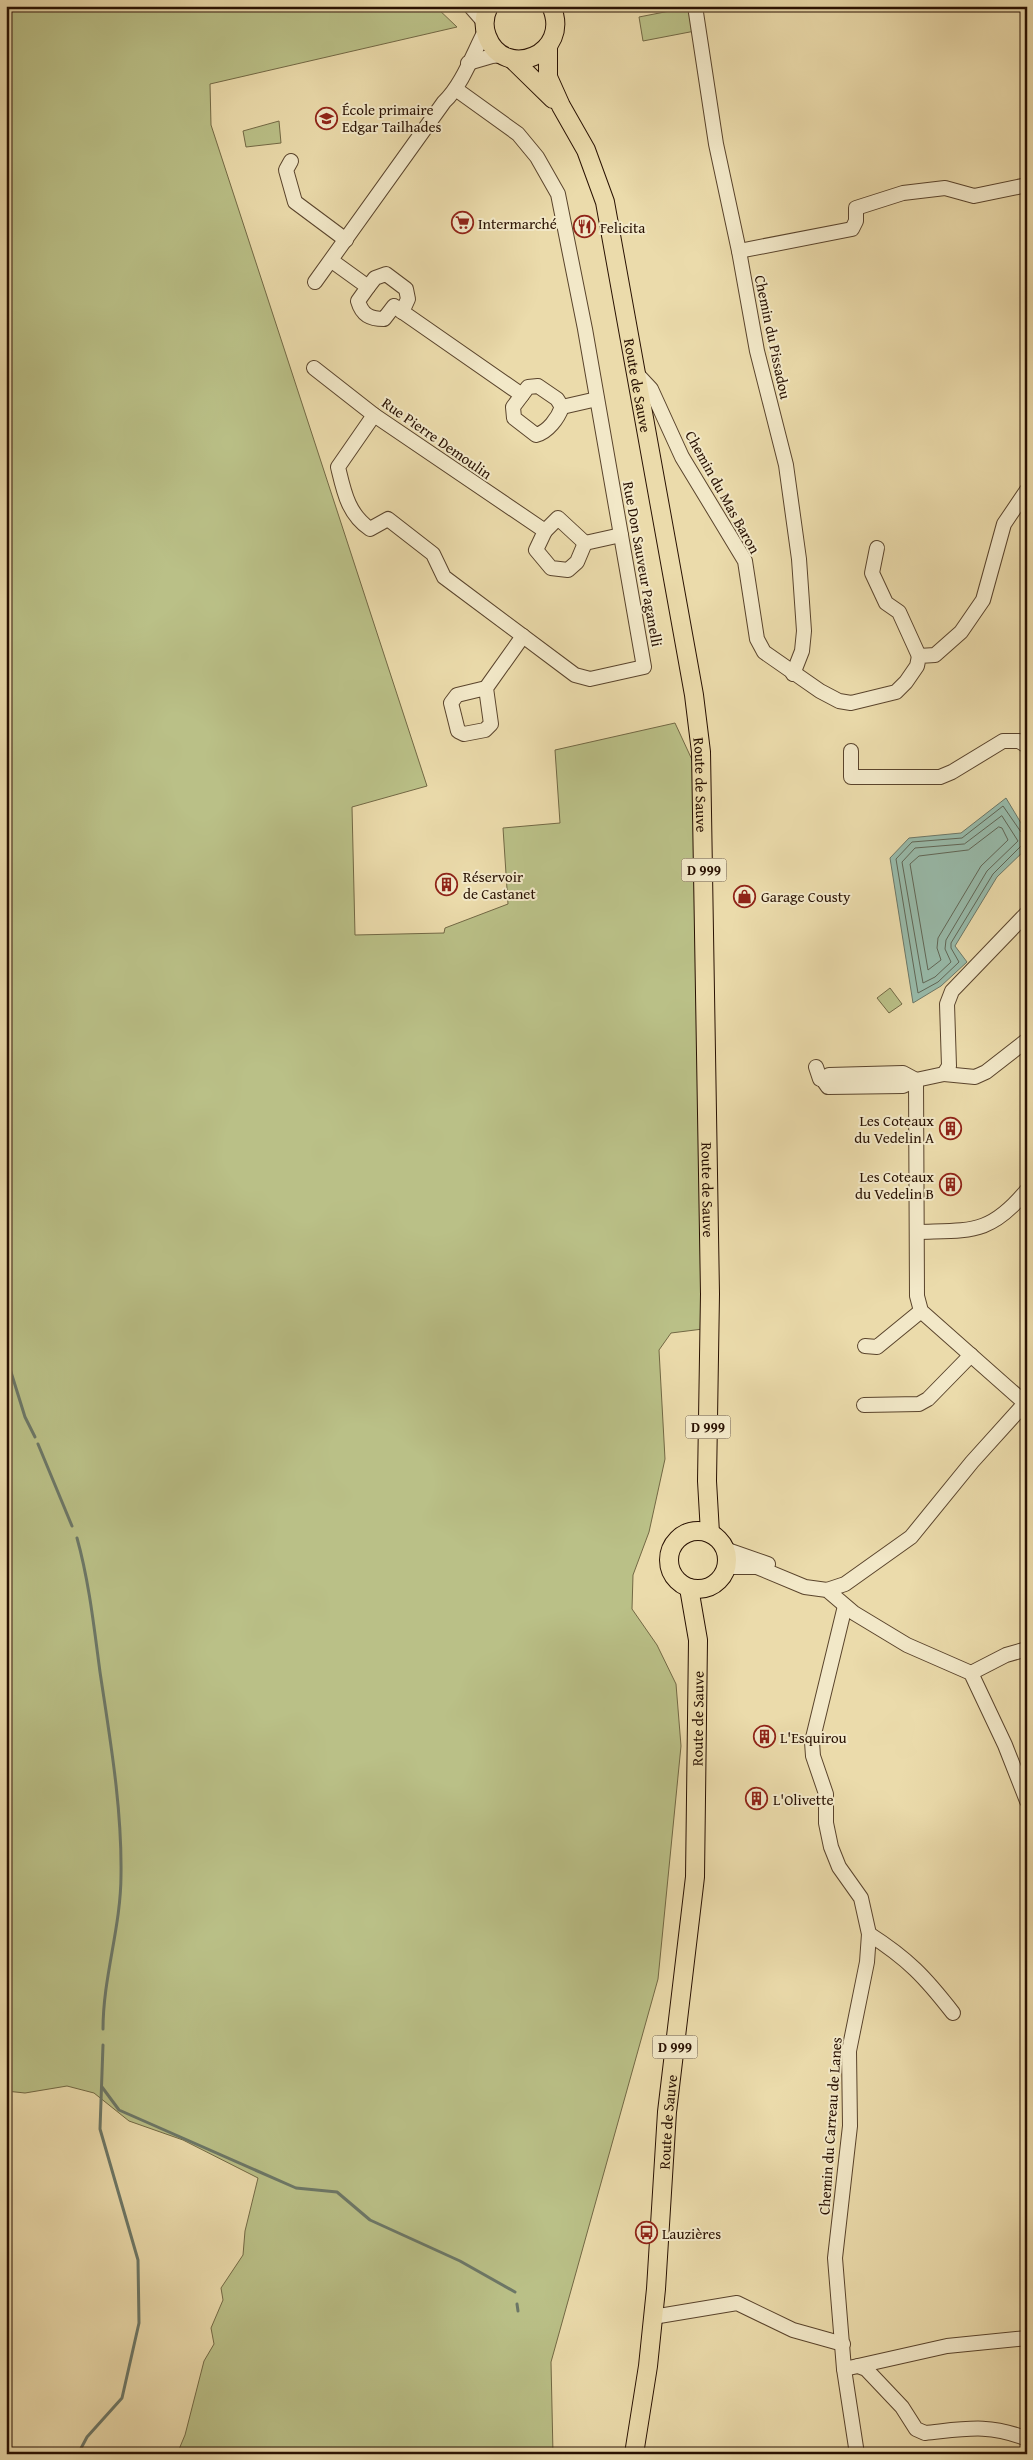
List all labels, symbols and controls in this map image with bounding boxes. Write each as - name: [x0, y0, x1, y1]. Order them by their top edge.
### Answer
- place label: École primaire Edgar Tailhades: [342, 99, 442, 137]
- school or university icon: École primaire Edgar Tailhades: [314, 106, 338, 130]
- supermarket icon: Intermarché: [450, 211, 474, 235]
- place label: Intermarché: [478, 213, 557, 234]
- restaurant icon: Felicita: [572, 215, 596, 239]
- place label: Felicita: [600, 217, 645, 238]
- street label: Chemin du Pissadou: [750, 273, 797, 402]
- street label: Route de Sauve: [619, 337, 657, 434]
- street label: Rue Pierre Demoulin: [378, 392, 497, 484]
- street label: Chemin du Mas Baron: [680, 427, 766, 558]
- street label: Rue Don Sauveur Paganelli: [618, 480, 668, 648]
- street label: Route de Sauve: [689, 736, 713, 833]
- road number: D 999: [682, 858, 726, 882]
- place label: Réservoir de Castanet: [463, 866, 536, 904]
- building icon: Réservoir de Castanet: [435, 873, 459, 897]
- shop icon: Garage Cousty: [733, 884, 757, 908]
- place label: Garage Cousty: [761, 886, 851, 907]
- place label: Les Coteaux du Vedelin A: [854, 1110, 934, 1148]
- building icon: Les Coteaux du Vedelin A: [938, 1117, 962, 1141]
- street label: Route de Sauve: [697, 1142, 720, 1238]
- place label: Les Coteaux du Vedelin B: [855, 1166, 934, 1204]
- building icon: Les Coteaux du Vedelin B: [938, 1173, 962, 1197]
- road number: D 999: [686, 1415, 730, 1438]
- street label: Route de Sauve: [686, 1671, 708, 1766]
- building icon: L'Esquirou: [752, 1725, 776, 1749]
- place label: L'Esquirou: [780, 1727, 848, 1748]
- building icon: L'Olivette: [745, 1787, 769, 1811]
- place label: L'Olivette: [773, 1789, 833, 1810]
- road number: D 999: [652, 2035, 698, 2058]
- street label: Chemin du Carreau de Lanes: [813, 2036, 847, 2216]
- street label: Route de Sauve: [653, 2073, 682, 2170]
- bus stop icon: Lauzières: [634, 2221, 658, 2245]
- place label: Lauzières: [662, 2223, 721, 2244]

